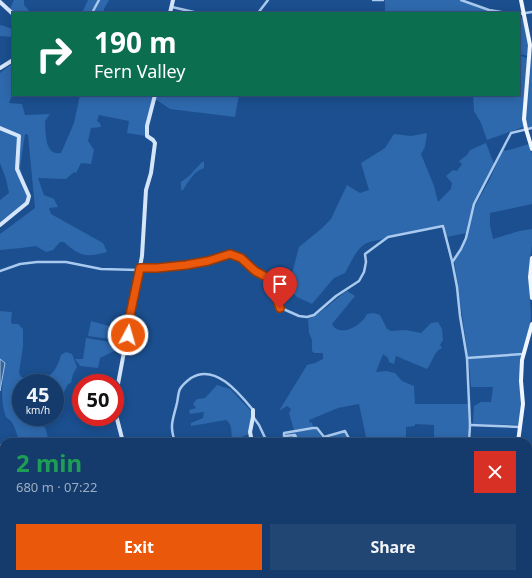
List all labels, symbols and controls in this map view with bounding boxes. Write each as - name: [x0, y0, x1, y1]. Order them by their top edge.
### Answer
- text: 190 m: [94, 23, 177, 61]
- icon: right: [28, 28, 80, 80]
- text: Fern Valley: [94, 59, 186, 83]
- pin: [263, 267, 297, 308]
- icon: arrive: [269, 273, 291, 295]
- position arrow: [107, 314, 149, 356]
- speed limit sign: 50: [72, 374, 124, 426]
- text: 45: [27, 381, 49, 408]
- text: km/h: [26, 403, 50, 417]
- text: 2 min: [16, 446, 82, 479]
- button: close: [474, 451, 516, 493]
- text: 680 m · 07:22: [16, 478, 97, 496]
- button: Exit: [16, 524, 262, 570]
- button: Share: [270, 524, 516, 570]

